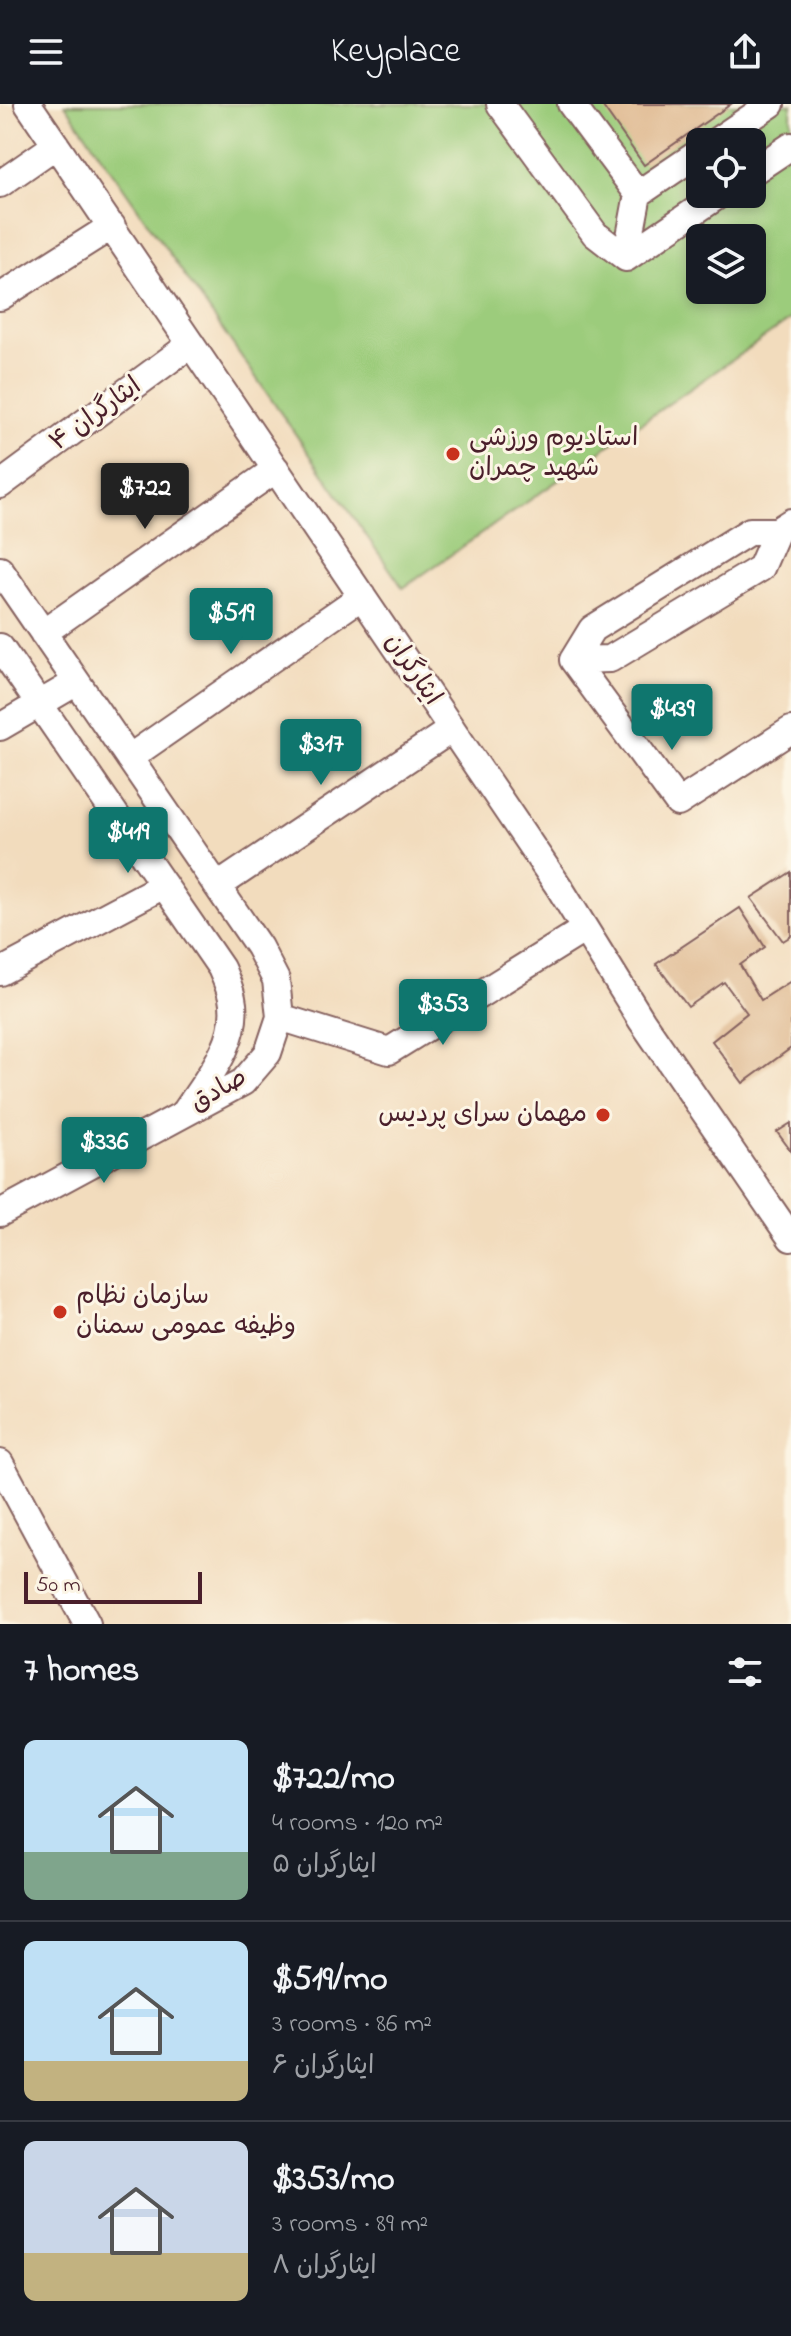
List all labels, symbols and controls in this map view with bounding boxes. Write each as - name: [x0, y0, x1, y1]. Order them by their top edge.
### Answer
- text: Keyplace: [331, 26, 460, 79]
- icon: menu: [24, 30, 68, 74]
- icon: share: [723, 30, 767, 74]
- map controls: [686, 128, 766, 304]
- button: locate: [686, 128, 766, 208]
- button: layers: [686, 224, 766, 304]
- street label: ایثارگران ۴: [42, 368, 150, 462]
- place label: استادیوم ورزشی شهید چمران: [469, 420, 638, 488]
- marker: استادیوم ورزشی شهید چمران: [444, 445, 462, 463]
- pin: $722: [98, 463, 192, 531]
- text: $722: [119, 470, 171, 508]
- pin: $519: [184, 588, 278, 656]
- text: $519: [208, 595, 254, 633]
- street label: ایثارگران: [374, 626, 450, 714]
- pin: $439: [625, 684, 719, 752]
- text: $439: [649, 691, 695, 729]
- pin: $317: [274, 719, 368, 787]
- text: $317: [298, 726, 344, 764]
- pin: $419: [81, 807, 175, 875]
- text: $419: [107, 814, 149, 852]
- pin: $353: [396, 979, 490, 1047]
- text: $353: [417, 986, 469, 1024]
- street label: صادق: [183, 1059, 255, 1123]
- place label: مهمان سرای پردیس: [378, 1096, 587, 1134]
- marker: مهمان سرای پردیس: [594, 1106, 612, 1124]
- pin: $336: [57, 1117, 151, 1185]
- text: $336: [80, 1124, 128, 1162]
- place label: سازمان نظام وظیفه عمومی سمنان: [76, 1278, 296, 1346]
- marker: سازمان نظام وظیفه عمومی سمنان: [51, 1303, 69, 1321]
- scale bar: [24, 1568, 202, 1604]
- text: 50 m: [36, 1570, 81, 1602]
- text: 7 homes: [24, 1647, 139, 1697]
- icon: filters: [723, 1650, 767, 1694]
- text: $722/mo: [272, 1755, 395, 1805]
- icon: home: [88, 1772, 184, 1868]
- text: 4 rooms · 120 m²: [272, 1805, 443, 1843]
- text: ایثارگران ۵: [272, 1847, 377, 1885]
- text: $519/mo: [272, 1956, 388, 2006]
- icon: home: [88, 1973, 184, 2069]
- text: 3 rooms · 86 m²: [272, 2006, 432, 2044]
- text: ایثارگران ۶: [272, 2048, 374, 2086]
- text: $353/mo: [272, 2156, 395, 2206]
- icon: home: [88, 2173, 184, 2269]
- text: 3 rooms · 89 m²: [272, 2206, 428, 2244]
- text: ایثارگران ۸: [272, 2248, 377, 2286]

